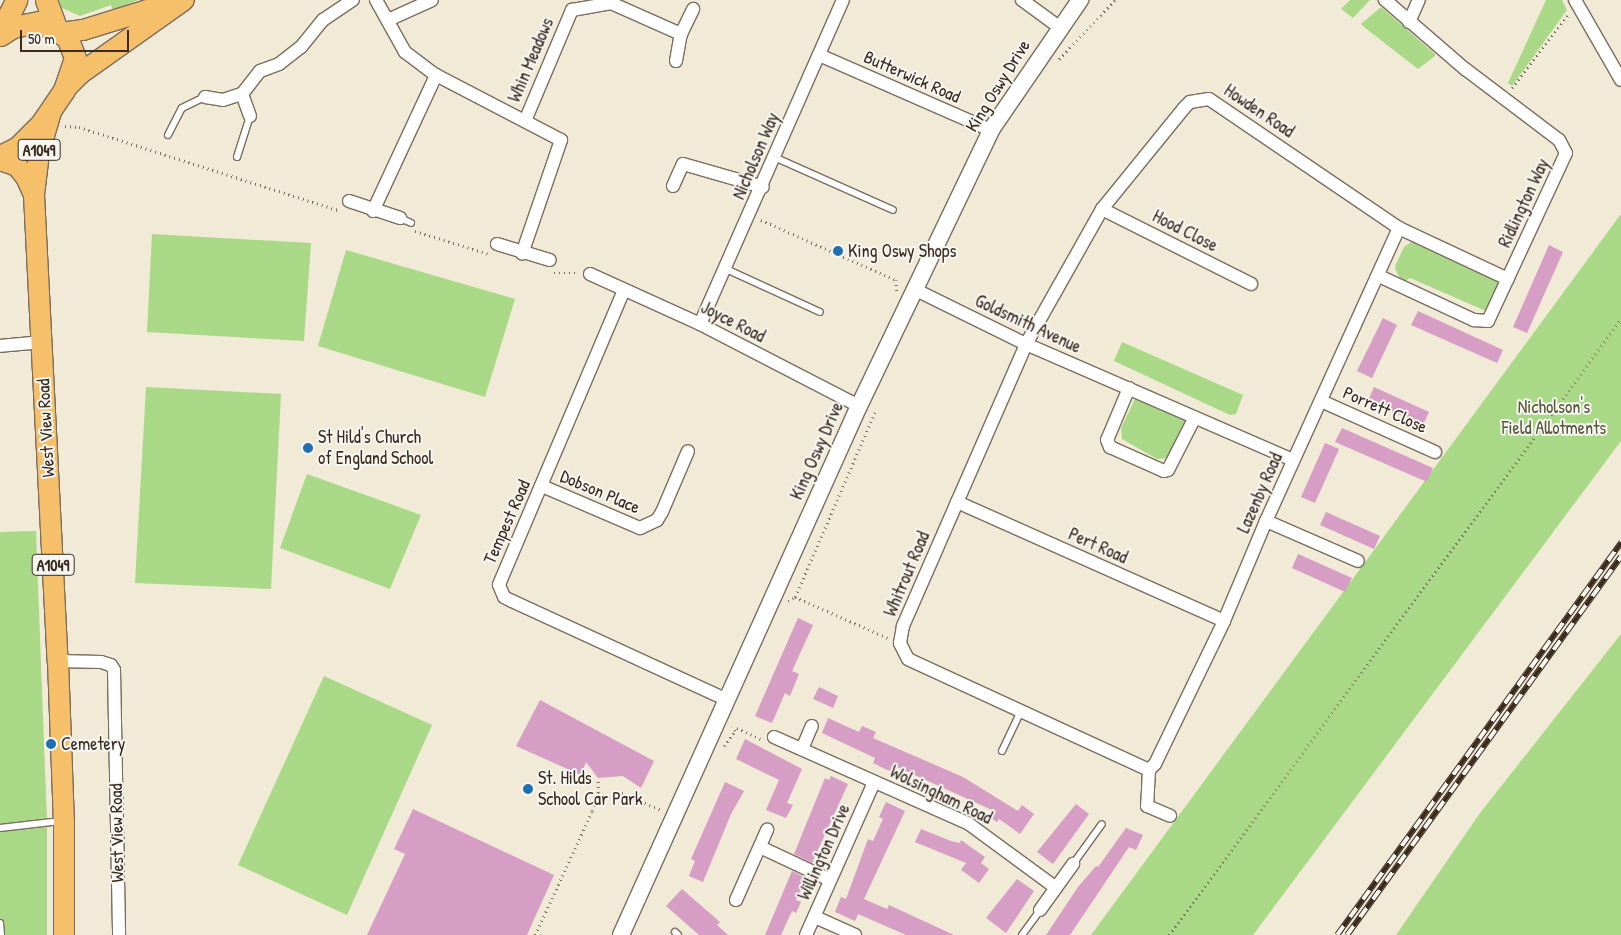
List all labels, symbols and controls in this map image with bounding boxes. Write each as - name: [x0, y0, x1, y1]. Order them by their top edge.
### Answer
- street label: Whin Meadows: [504, 15, 558, 105]
- scale bar: [22, 20, 131, 52]
- text: 50 m: [28, 28, 55, 49]
- street label: King Oswy Drive: [961, 36, 1035, 136]
- street label: Butterwick Road: [860, 46, 964, 108]
- street label: Howden Road: [1220, 80, 1298, 142]
- street label: Nicholson Way: [728, 109, 784, 203]
- road number: A1049: [16, 136, 62, 164]
- street label: Ridlington Way: [1494, 155, 1554, 251]
- street label: Hood Close: [1149, 205, 1221, 257]
- place label: King Oswy Shops: [848, 240, 956, 262]
- marker: King Oswy Shops: [832, 245, 844, 257]
- street label: Goldsmith Avenue: [972, 290, 1084, 358]
- street label: Joyce Road: [697, 297, 769, 347]
- street label: West View Road: [33, 378, 59, 478]
- street label: Porrett Close: [1340, 382, 1430, 438]
- park label: Nicholson's Field Allotments: [1502, 397, 1606, 439]
- street label: King Oswy Drive: [786, 399, 848, 503]
- place label: St Hild's Church of England School: [318, 427, 433, 469]
- marker: St Hild's Church of England School: [302, 442, 314, 454]
- street label: Lazenby Road: [1233, 450, 1287, 536]
- street label: Dobson Place: [557, 466, 643, 518]
- street label: Tempest Road: [479, 477, 535, 567]
- street label: Pert Road: [1065, 523, 1131, 569]
- street label: Whitrout Road: [879, 528, 935, 620]
- road number: A1049: [30, 552, 76, 578]
- place label: Cemetery: [61, 733, 125, 755]
- marker: Cemetery: [45, 738, 57, 750]
- street label: Wolsingham Road: [887, 761, 995, 829]
- place label: St. Hilds School Car Park: [538, 768, 642, 811]
- street label: West View Road: [105, 783, 129, 883]
- marker: St. Hilds School Car Park: [522, 783, 534, 795]
- street label: Willington Drive: [793, 801, 855, 903]

